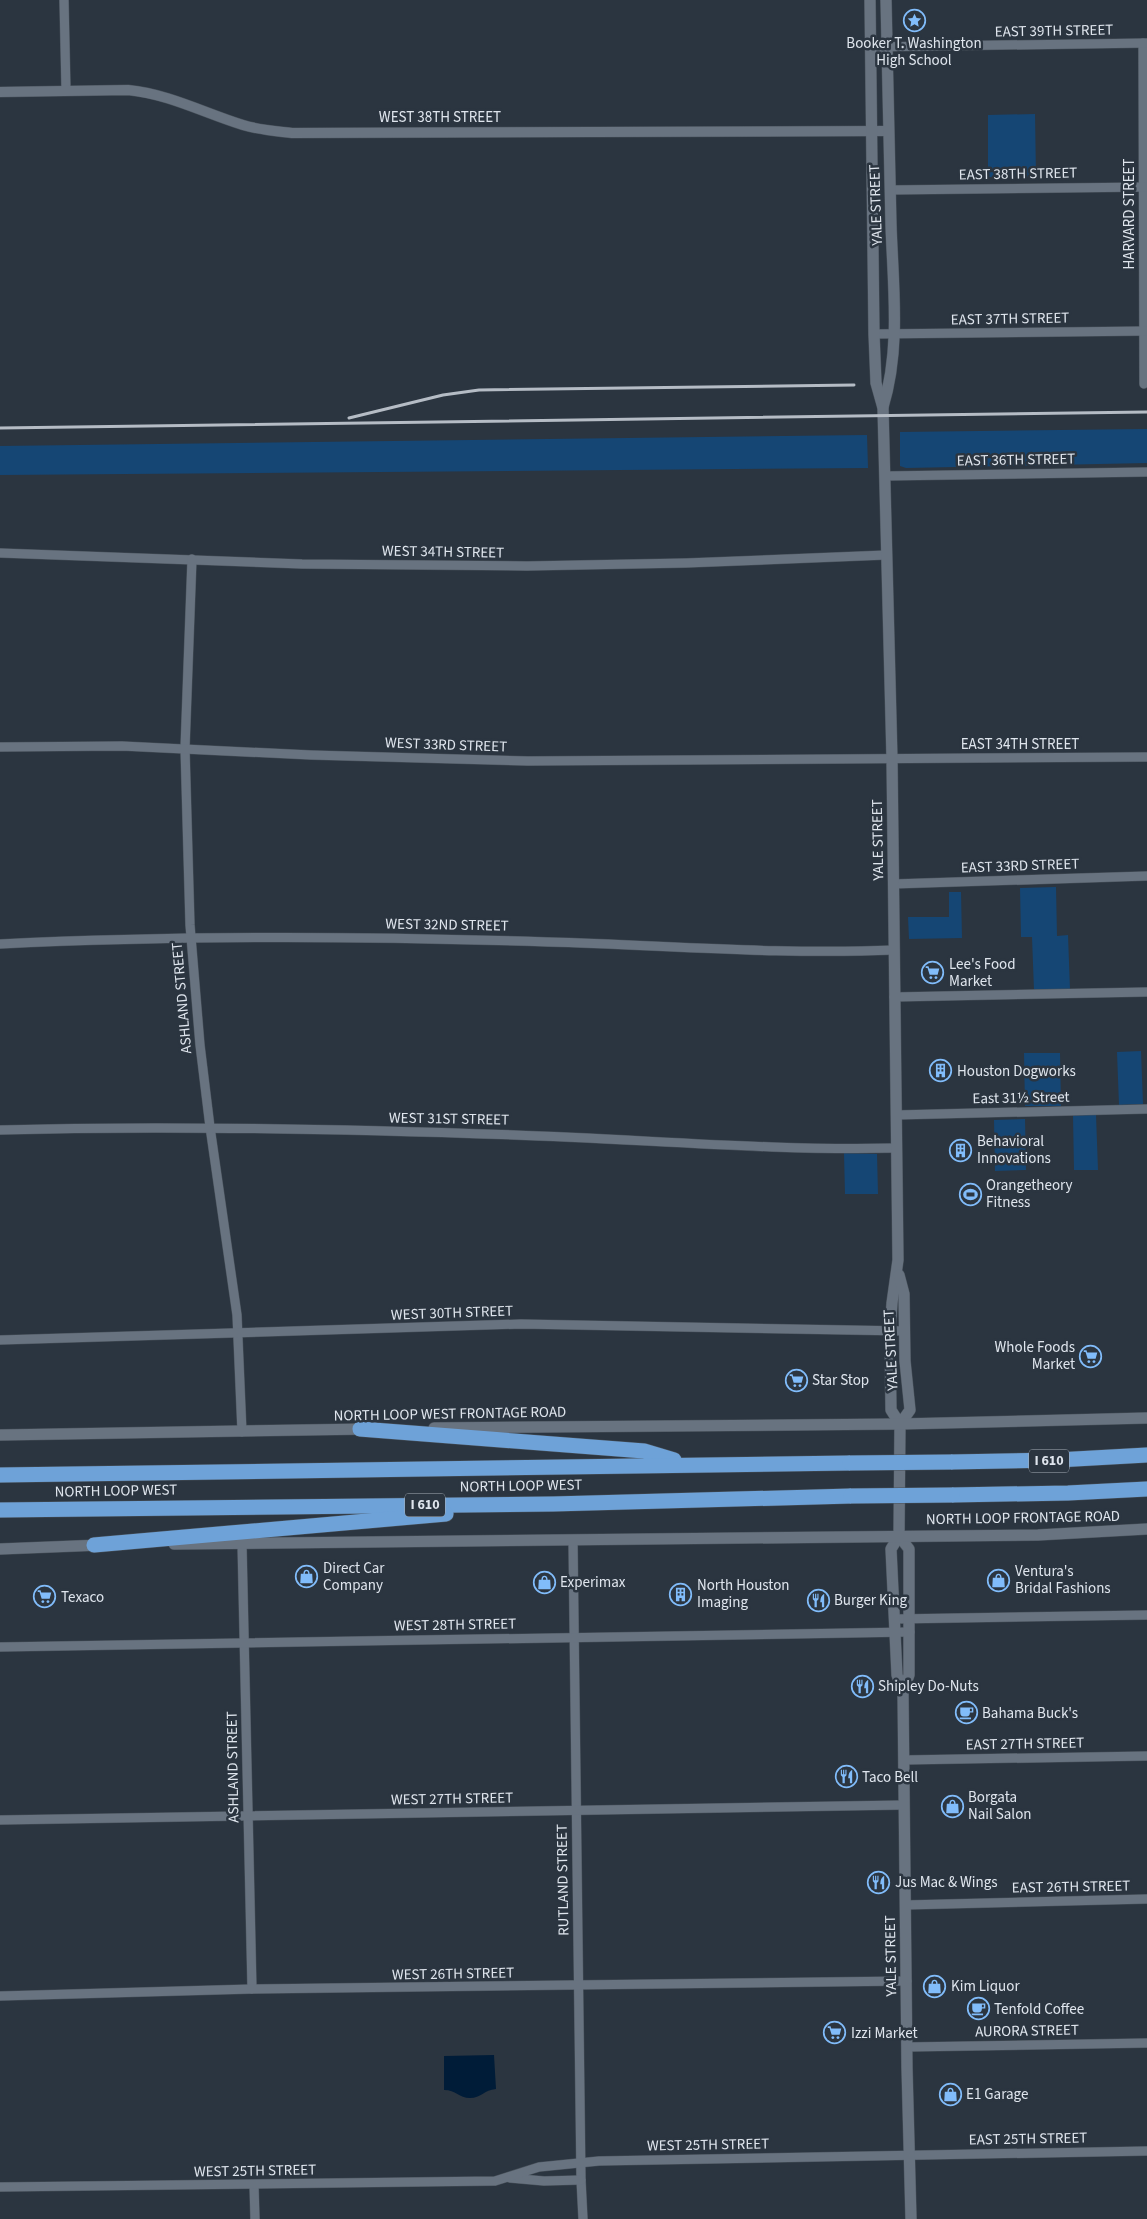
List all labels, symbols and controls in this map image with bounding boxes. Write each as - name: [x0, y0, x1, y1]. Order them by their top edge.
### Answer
- place icon: Booker T. Washington High School: [902, 8, 926, 32]
- street label: EAST 39TH STREET: [994, 19, 1114, 43]
- place label: Booker T. Washington High School: [846, 33, 982, 71]
- street label: WEST 38TH STREET: [379, 107, 501, 128]
- street label: HARVARD STREET: [1119, 158, 1140, 270]
- street label: EAST 38TH STREET: [958, 162, 1078, 186]
- street label: YALE STREET: [864, 164, 888, 247]
- street label: EAST 37TH STREET: [950, 307, 1070, 331]
- street label: EAST 36TH STREET: [956, 448, 1076, 472]
- street label: WEST 34TH STREET: [382, 540, 504, 564]
- street label: WEST 33RD STREET: [385, 732, 507, 758]
- street label: EAST 34TH STREET: [961, 734, 1079, 755]
- street label: YALE STREET: [867, 799, 889, 882]
- street label: EAST 33RD STREET: [960, 853, 1080, 879]
- street label: WEST 32ND STREET: [385, 913, 509, 937]
- street label: ASHLAND STREET: [167, 942, 197, 1054]
- place label: Lee's Food Market: [949, 954, 1016, 992]
- supermarket icon: Lee's Food Market: [921, 961, 945, 985]
- building icon: Houston Dogworks: [929, 1059, 953, 1083]
- place label: Houston Dogworks: [957, 1061, 1076, 1082]
- street label: East 31½ Street: [972, 1087, 1070, 1109]
- street label: WEST 31ST STREET: [389, 1107, 509, 1131]
- place label: Behavioral Innovations: [977, 1131, 1051, 1169]
- building icon: Behavioral Innovations: [949, 1138, 973, 1162]
- place label: Orangetheory Fitness: [986, 1175, 1073, 1213]
- sports icon: Orangetheory Fitness: [958, 1182, 982, 1206]
- street label: WEST 30TH STREET: [391, 1300, 513, 1326]
- street label: YALE STREET: [878, 1309, 904, 1392]
- place label: Whole Foods Market: [995, 1337, 1075, 1375]
- supermarket icon: Whole Foods Market: [1079, 1344, 1103, 1368]
- supermarket icon: Star Stop: [784, 1368, 808, 1392]
- place label: Star Stop: [812, 1370, 869, 1391]
- street label: NORTH LOOP WEST FRONTAGE ROAD: [334, 1401, 566, 1427]
- road number: I 610: [1029, 1450, 1069, 1472]
- street label: NORTH LOOP WEST: [460, 1474, 582, 1498]
- street label: NORTH LOOP WEST: [55, 1479, 177, 1503]
- road number: I 610: [405, 1494, 445, 1516]
- street label: NORTH LOOP FRONTAGE ROAD: [926, 1506, 1120, 1530]
- place label: Direct Car Company: [323, 1558, 385, 1596]
- place label: Ventura's Bridal Fashions: [1015, 1561, 1111, 1599]
- shop icon: Direct Car Company: [295, 1565, 319, 1589]
- shop icon: Ventura's Bridal Fashions: [987, 1568, 1011, 1592]
- shop icon: Experimax: [532, 1570, 556, 1594]
- place label: Experimax: [560, 1572, 626, 1593]
- place label: North Houston Imaging: [697, 1575, 790, 1613]
- building icon: North Houston Imaging: [669, 1582, 693, 1606]
- supermarket icon: Texaco: [33, 1585, 57, 1609]
- place label: Texaco: [61, 1587, 104, 1608]
- restaurant icon: Burger King: [806, 1588, 830, 1612]
- place label: Burger King: [834, 1590, 908, 1611]
- street label: WEST 28TH STREET: [394, 1613, 516, 1637]
- restaurant icon: Shipley Do-Nuts: [850, 1674, 874, 1698]
- place label: Shipley Do-Nuts: [878, 1676, 979, 1697]
- cafe icon: Bahama Buck's: [954, 1701, 978, 1725]
- place label: Bahama Buck's: [982, 1703, 1078, 1724]
- street label: ASHLAND STREET: [222, 1711, 244, 1823]
- street label: EAST 27TH STREET: [965, 1732, 1085, 1756]
- restaurant icon: Taco Bell: [834, 1765, 858, 1789]
- place label: Taco Bell: [862, 1767, 918, 1788]
- street label: WEST 27TH STREET: [391, 1787, 513, 1811]
- place label: Borgata Nail Salon: [968, 1787, 1032, 1825]
- shop icon: Borgata Nail Salon: [940, 1794, 964, 1818]
- street label: RUTLAND STREET: [552, 1824, 574, 1936]
- restaurant icon: Jus Mac & Wings: [867, 1870, 891, 1894]
- place label: Jus Mac & Wings: [895, 1872, 998, 1893]
- street label: EAST 26TH STREET: [1011, 1875, 1131, 1899]
- street label: YALE STREET: [880, 1915, 902, 1998]
- street label: WEST 26TH STREET: [392, 1962, 514, 1986]
- shop icon: Kim Liquor: [923, 1974, 947, 1998]
- place label: Kim Liquor: [951, 1976, 1020, 1997]
- cafe icon: Tenfold Coffee: [966, 1997, 990, 2021]
- place label: Tenfold Coffee: [994, 1999, 1084, 2020]
- street label: AURORA STREET: [975, 2020, 1079, 2042]
- supermarket icon: Izzi Market: [823, 2021, 847, 2045]
- place label: Izzi Market: [851, 2023, 918, 2044]
- shop icon: E1 Garage: [938, 2082, 962, 2106]
- place label: E1 Garage: [966, 2084, 1028, 2105]
- street label: EAST 25TH STREET: [968, 2127, 1088, 2151]
- street label: WEST 25TH STREET: [647, 2133, 769, 2157]
- street label: WEST 25TH STREET: [194, 2159, 316, 2183]

